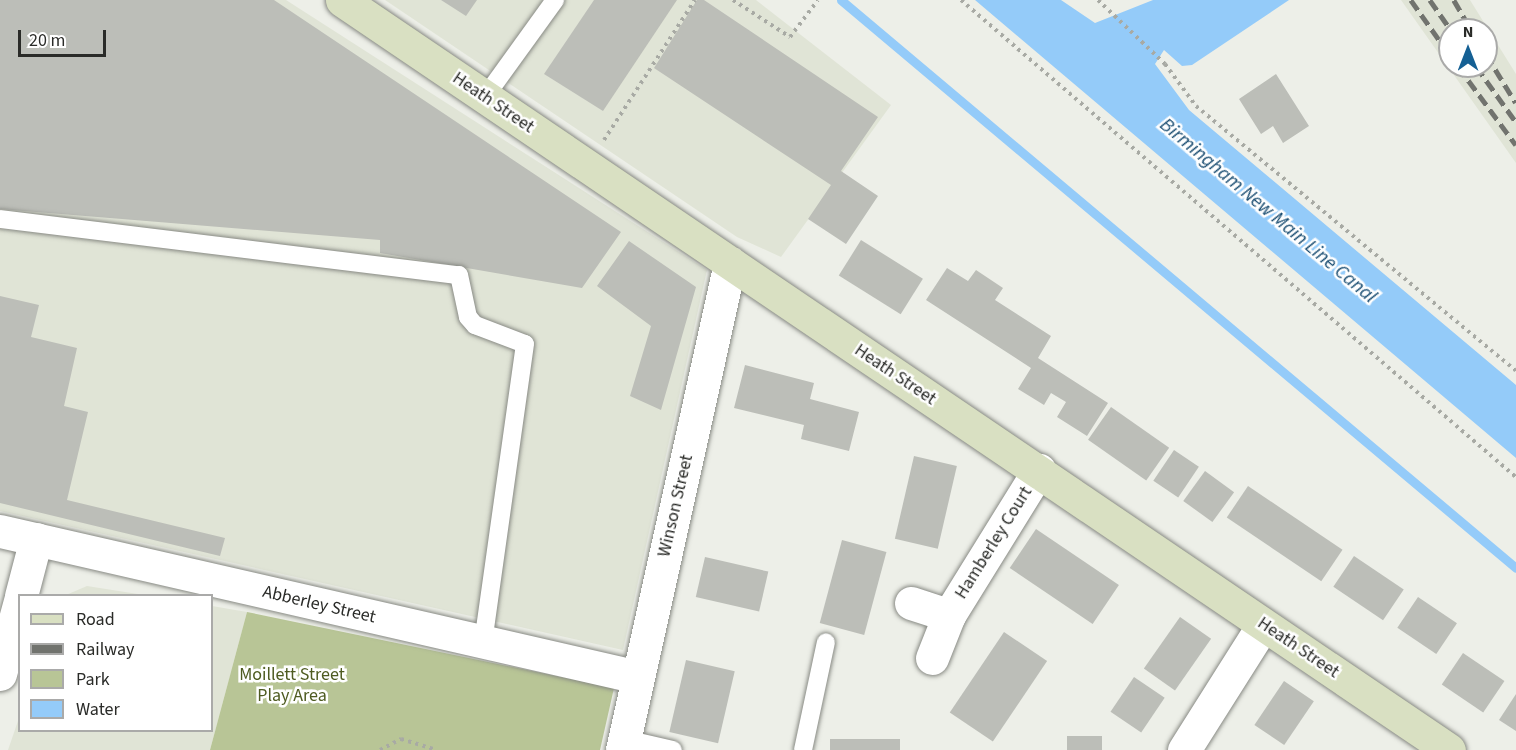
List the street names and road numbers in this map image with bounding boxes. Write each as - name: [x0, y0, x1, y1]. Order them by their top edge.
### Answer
- street label: Heath Street: [448, 68, 538, 138]
- street label: Heath Street: [850, 340, 940, 410]
- street label: Winson Street: [654, 453, 698, 559]
- street label: Hamberley Court: [951, 483, 1037, 603]
- street label: Abberley Street: [260, 581, 378, 629]
- street label: Heath Street: [1253, 613, 1343, 683]

